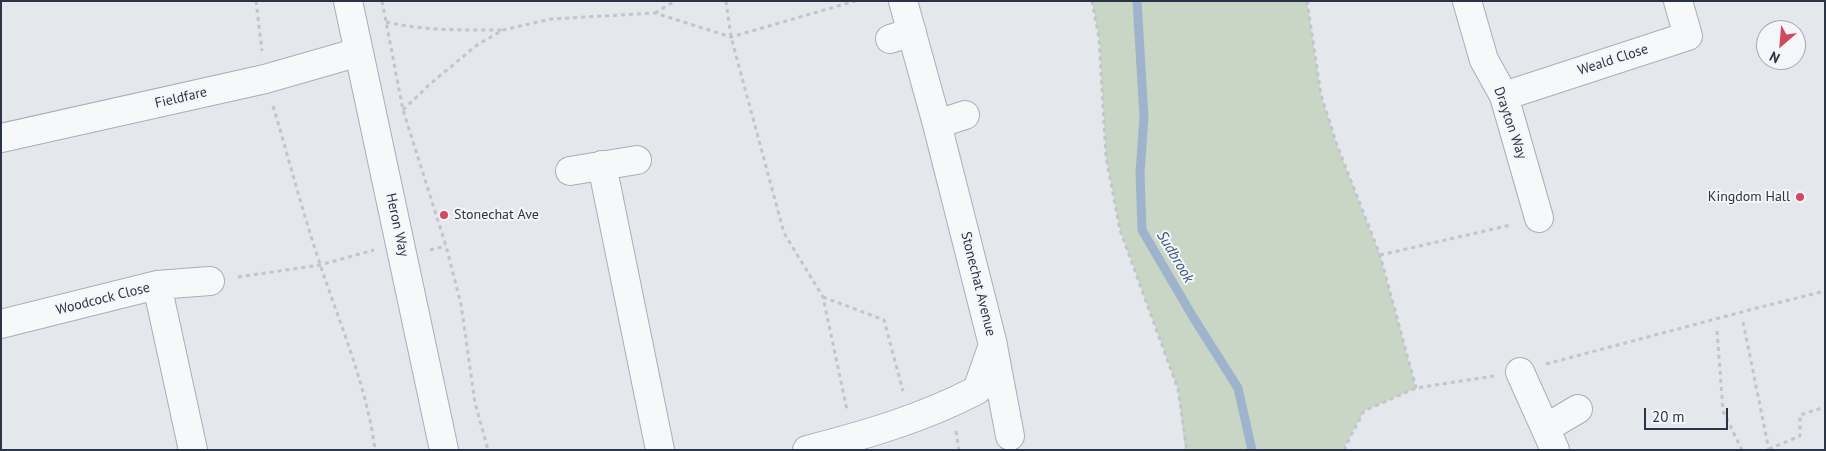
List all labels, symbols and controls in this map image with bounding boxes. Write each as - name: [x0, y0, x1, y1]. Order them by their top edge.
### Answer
- north arrow: [1756, 20, 1806, 70]
- street label: Weald Close: [1576, 41, 1650, 79]
- text: N: [1766, 47, 1783, 68]
- street label: Fieldfare: [153, 84, 209, 112]
- street label: Drayton Way: [1490, 85, 1530, 161]
- place label: Kingdom Hall: [1708, 189, 1790, 205]
- marker: Kingdom Hall: [1794, 191, 1806, 203]
- street label: Heron Way: [382, 192, 412, 258]
- place label: Stonechat Ave: [454, 207, 539, 223]
- marker: Stonechat Ave: [438, 209, 450, 221]
- water label: Sudbrook: [1153, 228, 1197, 286]
- street label: Stonechat Avenue: [957, 230, 999, 338]
- street label: Woodcock Close: [54, 279, 152, 319]
- scale bar: [1646, 398, 1730, 430]
- text: 20 m: [1652, 407, 1685, 426]

